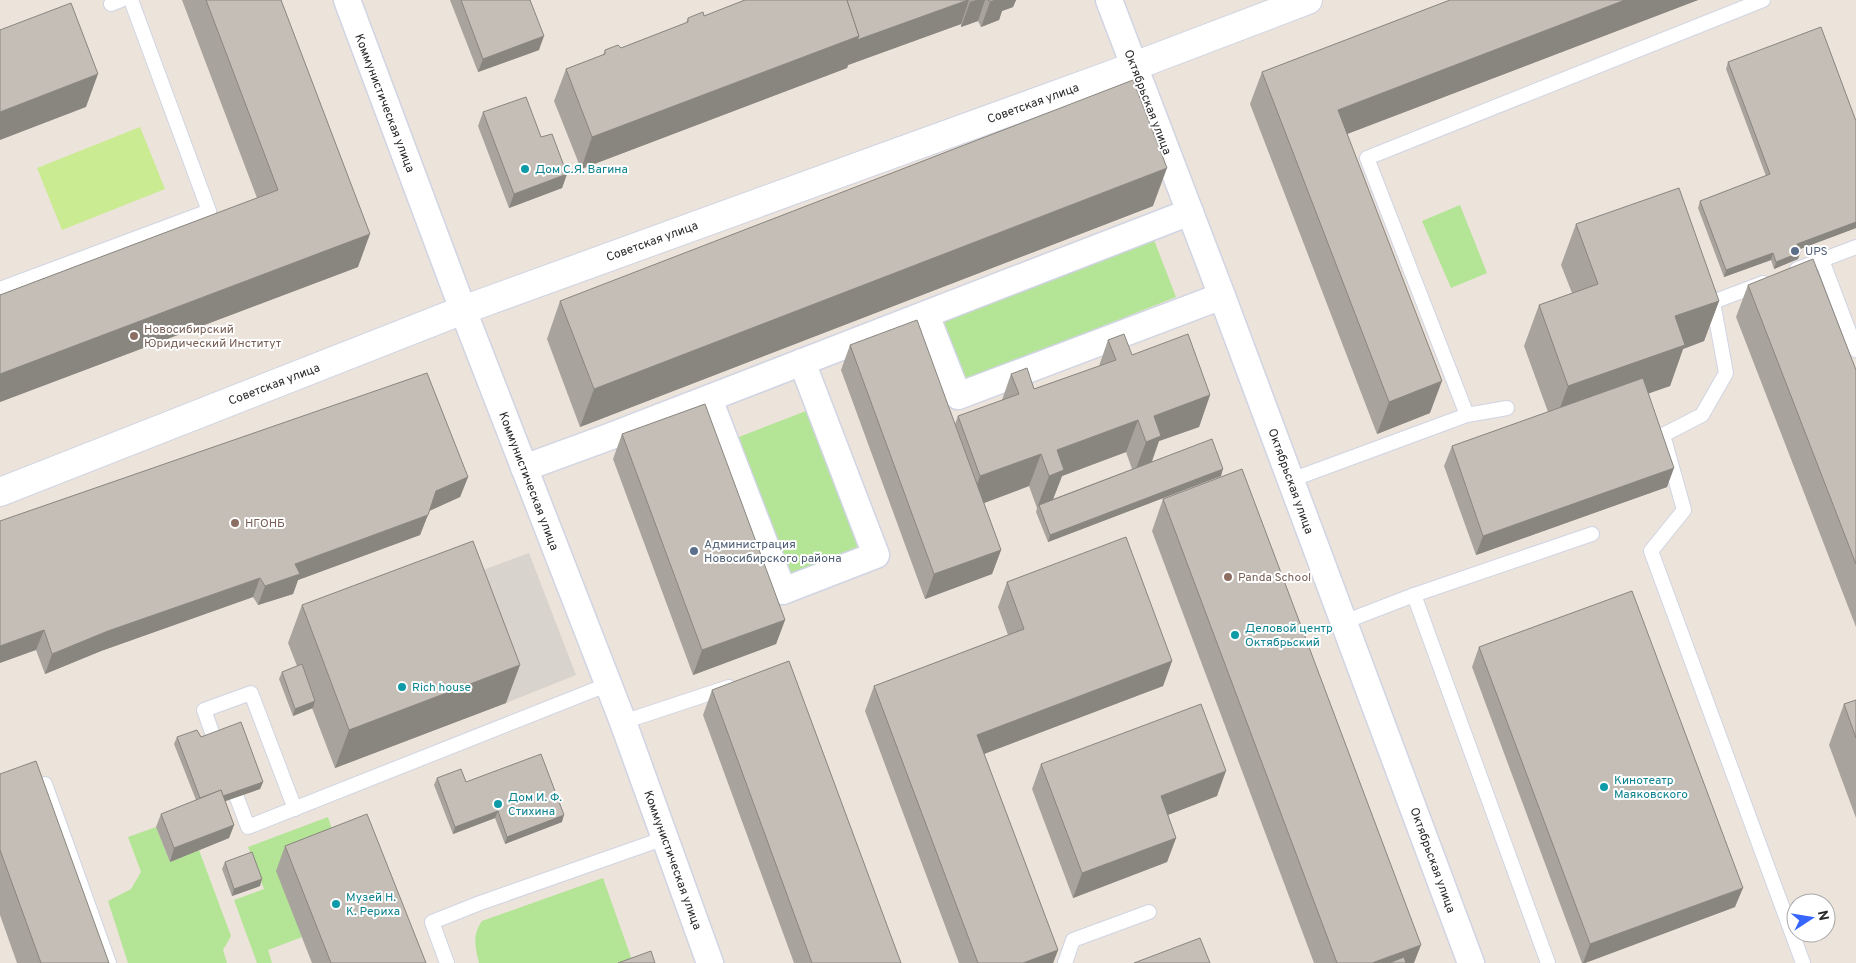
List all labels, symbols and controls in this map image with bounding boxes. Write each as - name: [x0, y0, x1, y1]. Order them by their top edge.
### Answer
- street label: Коммунистическая улица: [350, 32, 418, 175]
- street label: Октябрьская улица: [1120, 48, 1174, 157]
- street label: Советская улица: [985, 80, 1081, 128]
- place label: Дом С.Я. Вагина: [535, 162, 628, 178]
- marker: Дом С.Я. Вагина: [519, 163, 531, 175]
- street label: Советская улица: [604, 218, 700, 266]
- place label: UPS: [1805, 244, 1828, 260]
- marker: UPS: [1789, 245, 1801, 257]
- place label: Новосибирский Юридический Институт: [144, 322, 282, 352]
- marker: Новосибирский Юридический Институт: [128, 330, 140, 342]
- street label: Советская улица: [226, 360, 322, 410]
- street label: Коммунистическая улица: [494, 410, 562, 553]
- street label: Октябрьская улица: [1264, 426, 1317, 536]
- place label: НГОНБ: [245, 516, 285, 532]
- marker: НГОНБ: [229, 517, 241, 529]
- place label: Администрация Новосибирского района: [704, 537, 841, 567]
- marker: Администрация Новосибирского района: [688, 545, 700, 557]
- place label: Panda School: [1238, 570, 1311, 586]
- marker: Panda School: [1222, 571, 1234, 583]
- place label: Деловой центр Октябрьский: [1245, 621, 1333, 651]
- marker: Деловой центр Октябрьский: [1229, 629, 1241, 641]
- place label: Rich house: [412, 680, 471, 696]
- marker: Rich house: [396, 681, 408, 693]
- place label: Кинотеатр Маяковского: [1614, 773, 1688, 803]
- marker: Кинотеатр Маяковского: [1598, 781, 1610, 793]
- street label: Коммунистическая улица: [639, 789, 705, 932]
- place label: Дом И. Ф. Стихина: [508, 790, 562, 820]
- marker: Дом И. Ф. Стихина: [492, 798, 504, 810]
- street label: Октябрьская улица: [1406, 805, 1459, 915]
- place label: Музей Н. К. Рериха: [346, 890, 400, 920]
- north arrow: [1786, 893, 1836, 943]
- marker: Музей Н. К. Рериха: [330, 898, 342, 910]
- text: N: [1813, 909, 1832, 922]

